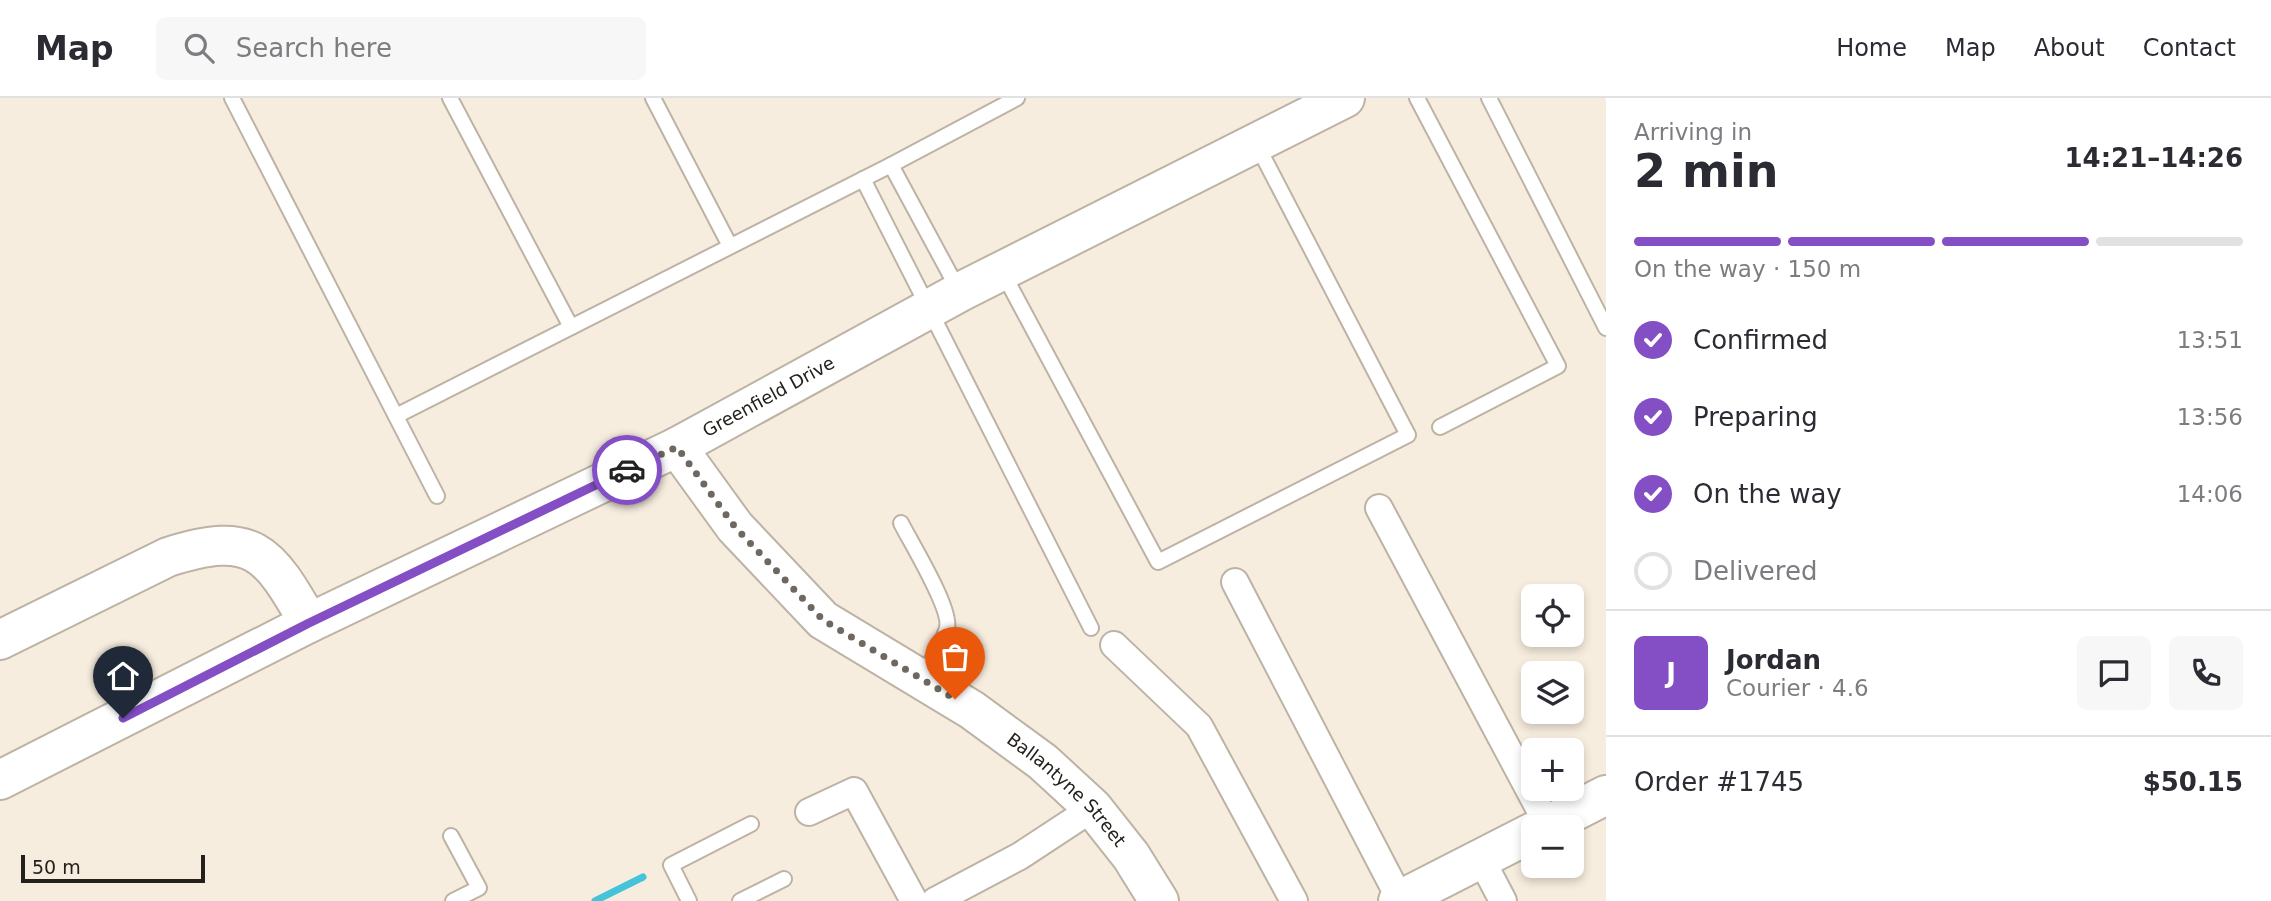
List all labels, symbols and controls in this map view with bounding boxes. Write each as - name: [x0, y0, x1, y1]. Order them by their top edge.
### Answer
- search box: [156, 17, 646, 80]
- text: Map: [35, 29, 114, 68]
- icon: search: [180, 29, 218, 67]
- text: Search here: [236, 33, 392, 63]
- text: Home: [1836, 34, 1907, 62]
- text: Map: [1945, 34, 1996, 62]
- text: About: [2034, 34, 2105, 62]
- text: Contact: [2143, 34, 2236, 62]
- text: Arriving in: [1634, 119, 1752, 145]
- text: 14:21–14:26: [2064, 143, 2243, 173]
- text: 2 min: [1634, 144, 1778, 198]
- text: On the way · 150 m: [1634, 256, 1861, 282]
- icon: check: [1634, 321, 1672, 359]
- text: Confirmed: [1693, 325, 1828, 355]
- text: 13:51: [2177, 327, 2243, 353]
- street label: Greenfield Drive: [699, 352, 838, 441]
- icon: check: [1634, 398, 1672, 436]
- text: Preparing: [1693, 402, 1818, 432]
- text: 13:56: [2177, 404, 2243, 430]
- courier: [592, 435, 662, 505]
- icon: car: [608, 451, 646, 489]
- icon: check: [1634, 475, 1672, 513]
- text: On the way: [1693, 479, 1842, 509]
- text: 14:06: [2177, 481, 2243, 507]
- text: Delivered: [1693, 556, 1817, 586]
- map controls: [1521, 584, 1584, 878]
- button: locate: [1521, 584, 1584, 647]
- pin: [925, 627, 985, 699]
- button: chat: [2077, 636, 2151, 710]
- button: phone: [2169, 636, 2243, 710]
- icon: bag: [936, 638, 974, 676]
- text: Jordan: [1726, 645, 1821, 675]
- pin: [93, 646, 153, 718]
- icon: home: [104, 657, 142, 695]
- text: J: [1666, 658, 1676, 688]
- button: layers: [1521, 661, 1584, 724]
- text: Courier · 4.6: [1726, 675, 1869, 701]
- street label: Ballantyne Street: [1003, 728, 1130, 851]
- button: +: [1521, 738, 1584, 801]
- text: Order #1745: [1634, 767, 1804, 797]
- text: $50.15: [2143, 767, 2243, 797]
- button: −: [1521, 815, 1584, 878]
- scale bar: [21, 852, 205, 884]
- text: 50 m: [32, 856, 81, 878]

